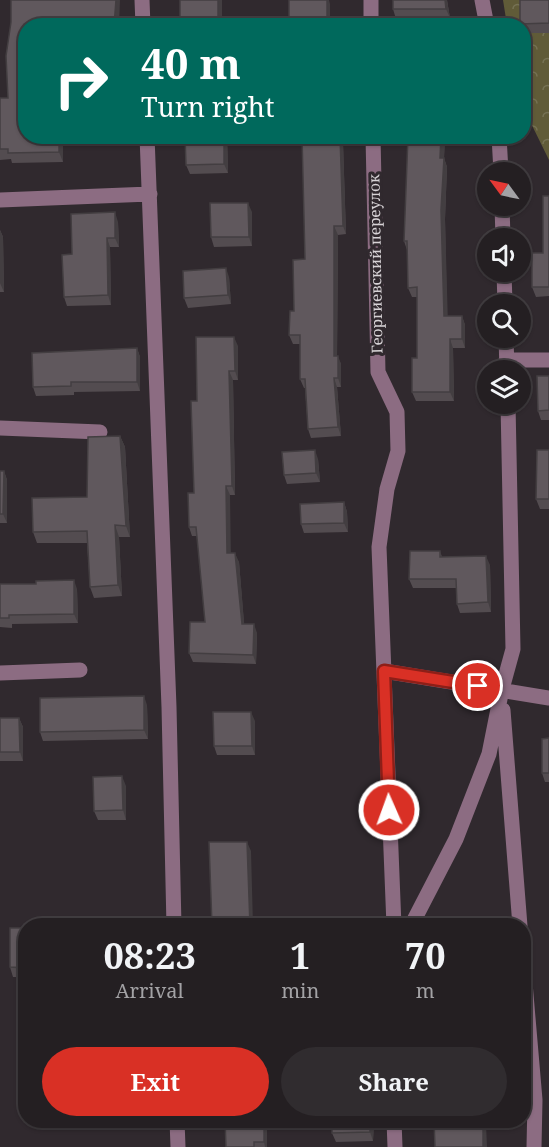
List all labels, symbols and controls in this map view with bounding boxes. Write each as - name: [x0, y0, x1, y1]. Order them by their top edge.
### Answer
- text: 40 m: [141, 34, 241, 91]
- icon: right: [42, 42, 120, 120]
- text: Turn right: [141, 88, 274, 125]
- north arrow: [477, 162, 531, 216]
- map controls: [477, 162, 531, 414]
- street label: Георгиевский переулок: [363, 174, 387, 354]
- button: sound: [477, 228, 531, 282]
- button: search: [477, 294, 531, 348]
- button: layers: [477, 360, 531, 414]
- pin: [452, 660, 503, 711]
- icon: arrive: [461, 669, 494, 702]
- position arrow: [357, 778, 421, 842]
- text: 08:23: [103, 931, 196, 980]
- text: 1: [290, 931, 310, 980]
- text: 70: [405, 931, 446, 980]
- text: Arrival: [115, 977, 184, 1004]
- text: min: [281, 977, 319, 1004]
- text: m: [416, 977, 435, 1004]
- button: Exit: [42, 1047, 269, 1116]
- button: Share: [281, 1047, 507, 1116]

